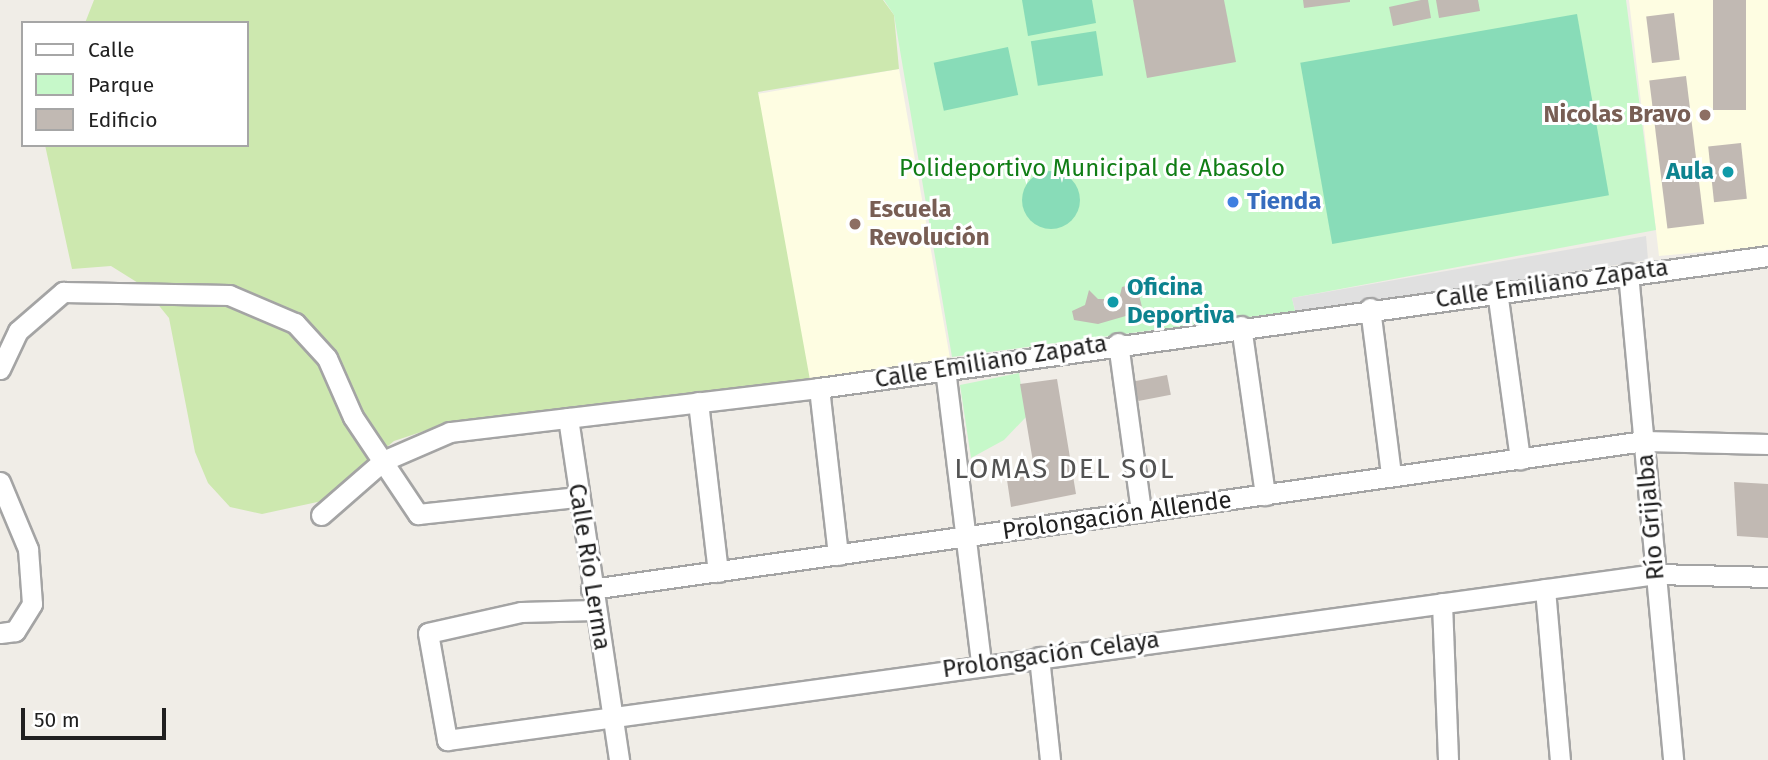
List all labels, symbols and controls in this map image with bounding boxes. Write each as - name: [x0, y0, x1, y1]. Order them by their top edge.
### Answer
- legend: [21, 21, 248, 147]
- text: Calle: [88, 37, 134, 63]
- text: Parque: [88, 72, 154, 98]
- place label: Nicolas Bravo: [1544, 101, 1691, 129]
- text: Edificio: [88, 107, 158, 133]
- marker: Nicolas Bravo: [1697, 107, 1713, 123]
- park label: Polideportivo Municipal de Abasolo: [899, 155, 1285, 183]
- place label: Aula: [1666, 158, 1714, 186]
- marker: Aula: [1720, 164, 1736, 180]
- place label: Tienda: [1247, 188, 1321, 216]
- marker: Tienda: [1225, 194, 1241, 210]
- place label: Escuela Revolución: [869, 196, 990, 252]
- marker: Escuela Revolución: [847, 216, 863, 232]
- street label: Calle Emiliano Zapata: [1434, 253, 1670, 315]
- place label: Oficina Deportiva: [1127, 274, 1235, 330]
- marker: Oficina Deportiva: [1105, 294, 1121, 310]
- street label: Calle Emiliano Zapata: [873, 329, 1109, 395]
- district label: LOMAS DEL SOL: [956, 452, 1174, 486]
- street label: Río Grijalba: [1631, 453, 1671, 581]
- street label: Calle Río Lerma: [562, 482, 616, 652]
- street label: Prolongación Allende: [1001, 486, 1233, 546]
- street label: Prolongación Celaya: [941, 626, 1161, 684]
- scale bar: [24, 694, 170, 738]
- text: 50 m: [34, 707, 80, 733]

